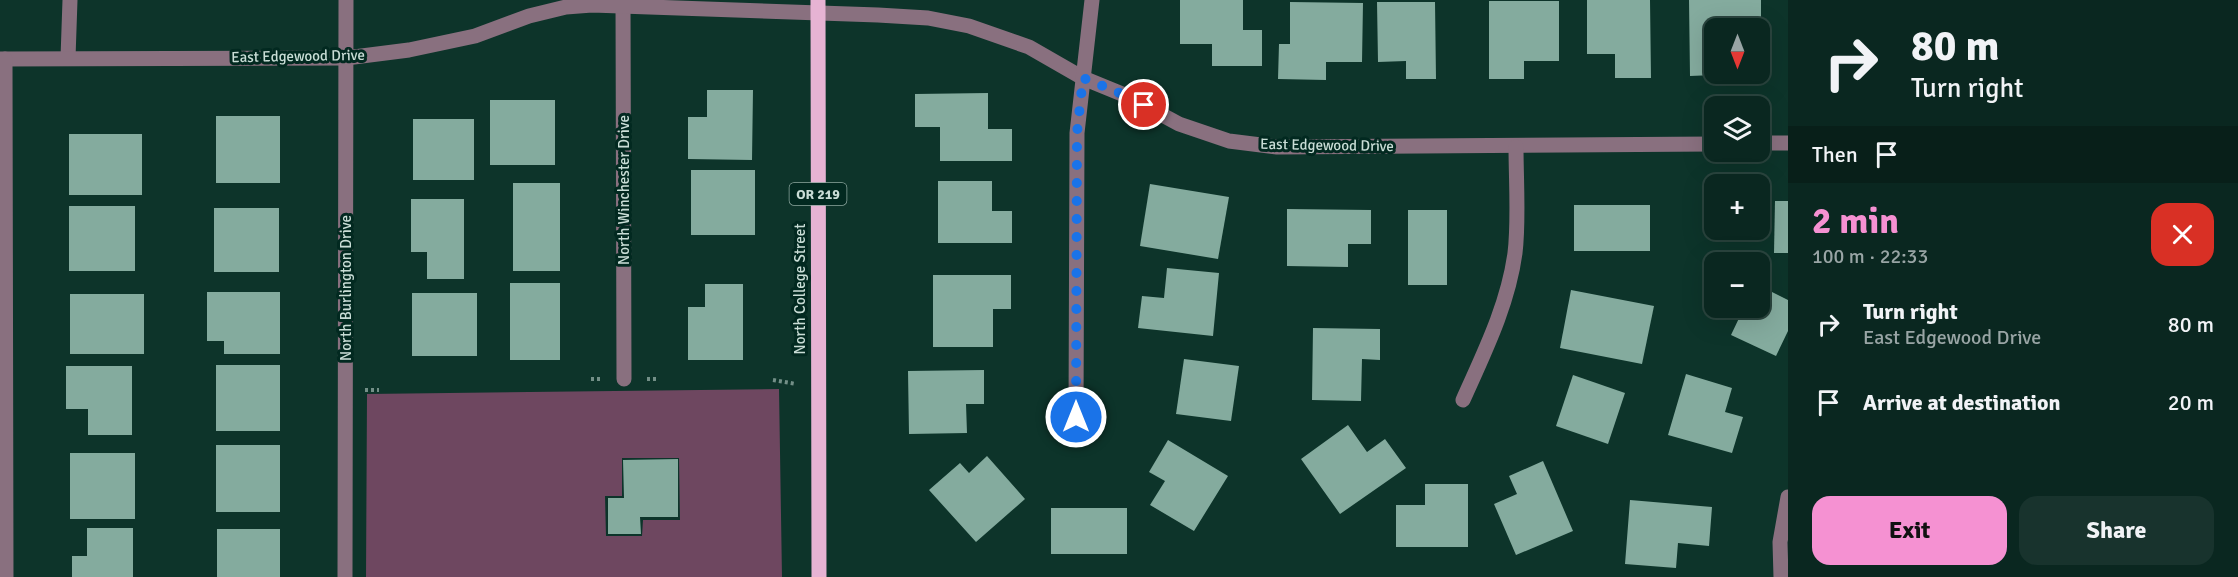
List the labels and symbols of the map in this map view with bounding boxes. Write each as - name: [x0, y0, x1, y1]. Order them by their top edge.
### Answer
- north arrow: [1704, 18, 1770, 84]
- street label: East Edgewood Drive: [231, 46, 365, 66]
- pin: [1118, 79, 1169, 130]
- street label: North Winchester Drive: [615, 115, 633, 265]
- street label: East Edgewood Drive: [1260, 135, 1394, 155]
- road number: OR 219: [790, 183, 846, 205]
- street label: North Burlington Drive: [337, 215, 355, 361]
- street label: North College Street: [791, 223, 809, 355]
- position arrow: [1044, 385, 1108, 449]

